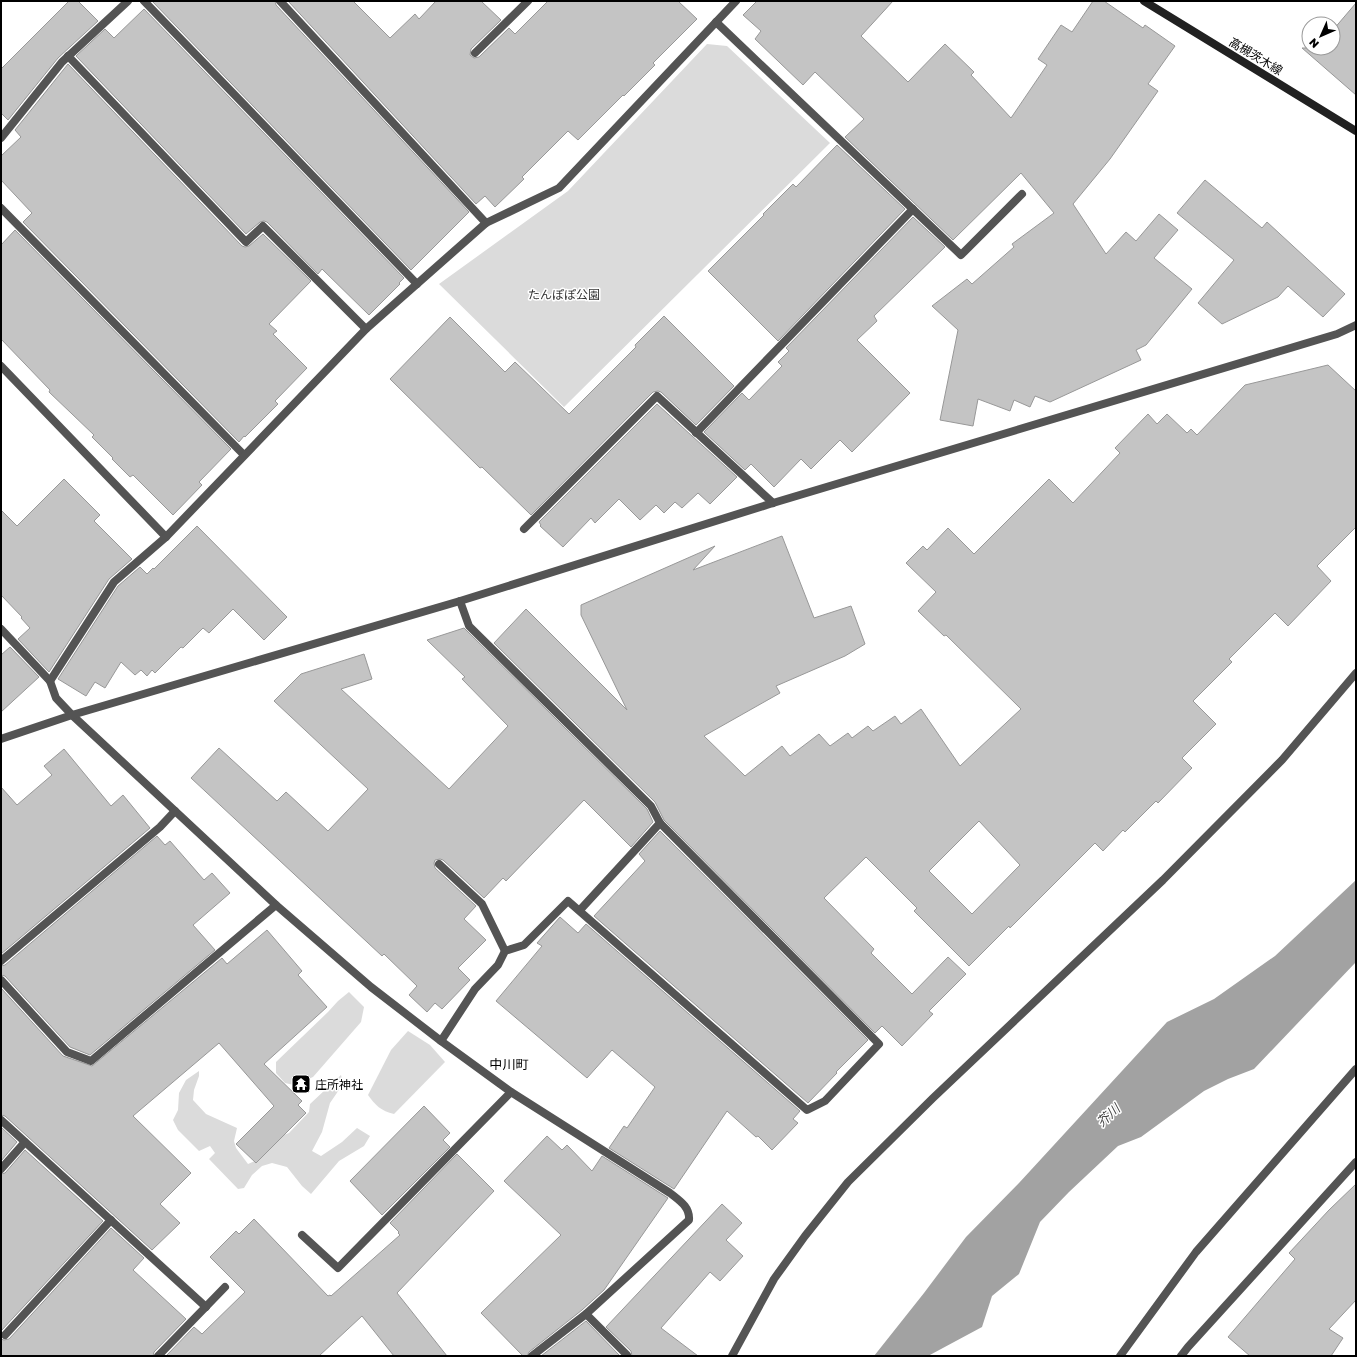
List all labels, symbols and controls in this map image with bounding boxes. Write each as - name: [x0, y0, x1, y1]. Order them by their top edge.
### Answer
- north arrow: [1301, 16, 1341, 56]
- street label: 高槻茨木線: [1226, 34, 1286, 78]
- text: N: [1306, 36, 1321, 51]
- park label: たんぽぽ公園: [528, 287, 600, 302]
- district label: 中川町: [489, 1056, 529, 1072]
- temple icon: 庄所神社: [290, 1073, 312, 1095]
- place label: 庄所神社: [315, 1077, 363, 1092]
- water label: 芥川: [1093, 1099, 1124, 1130]

